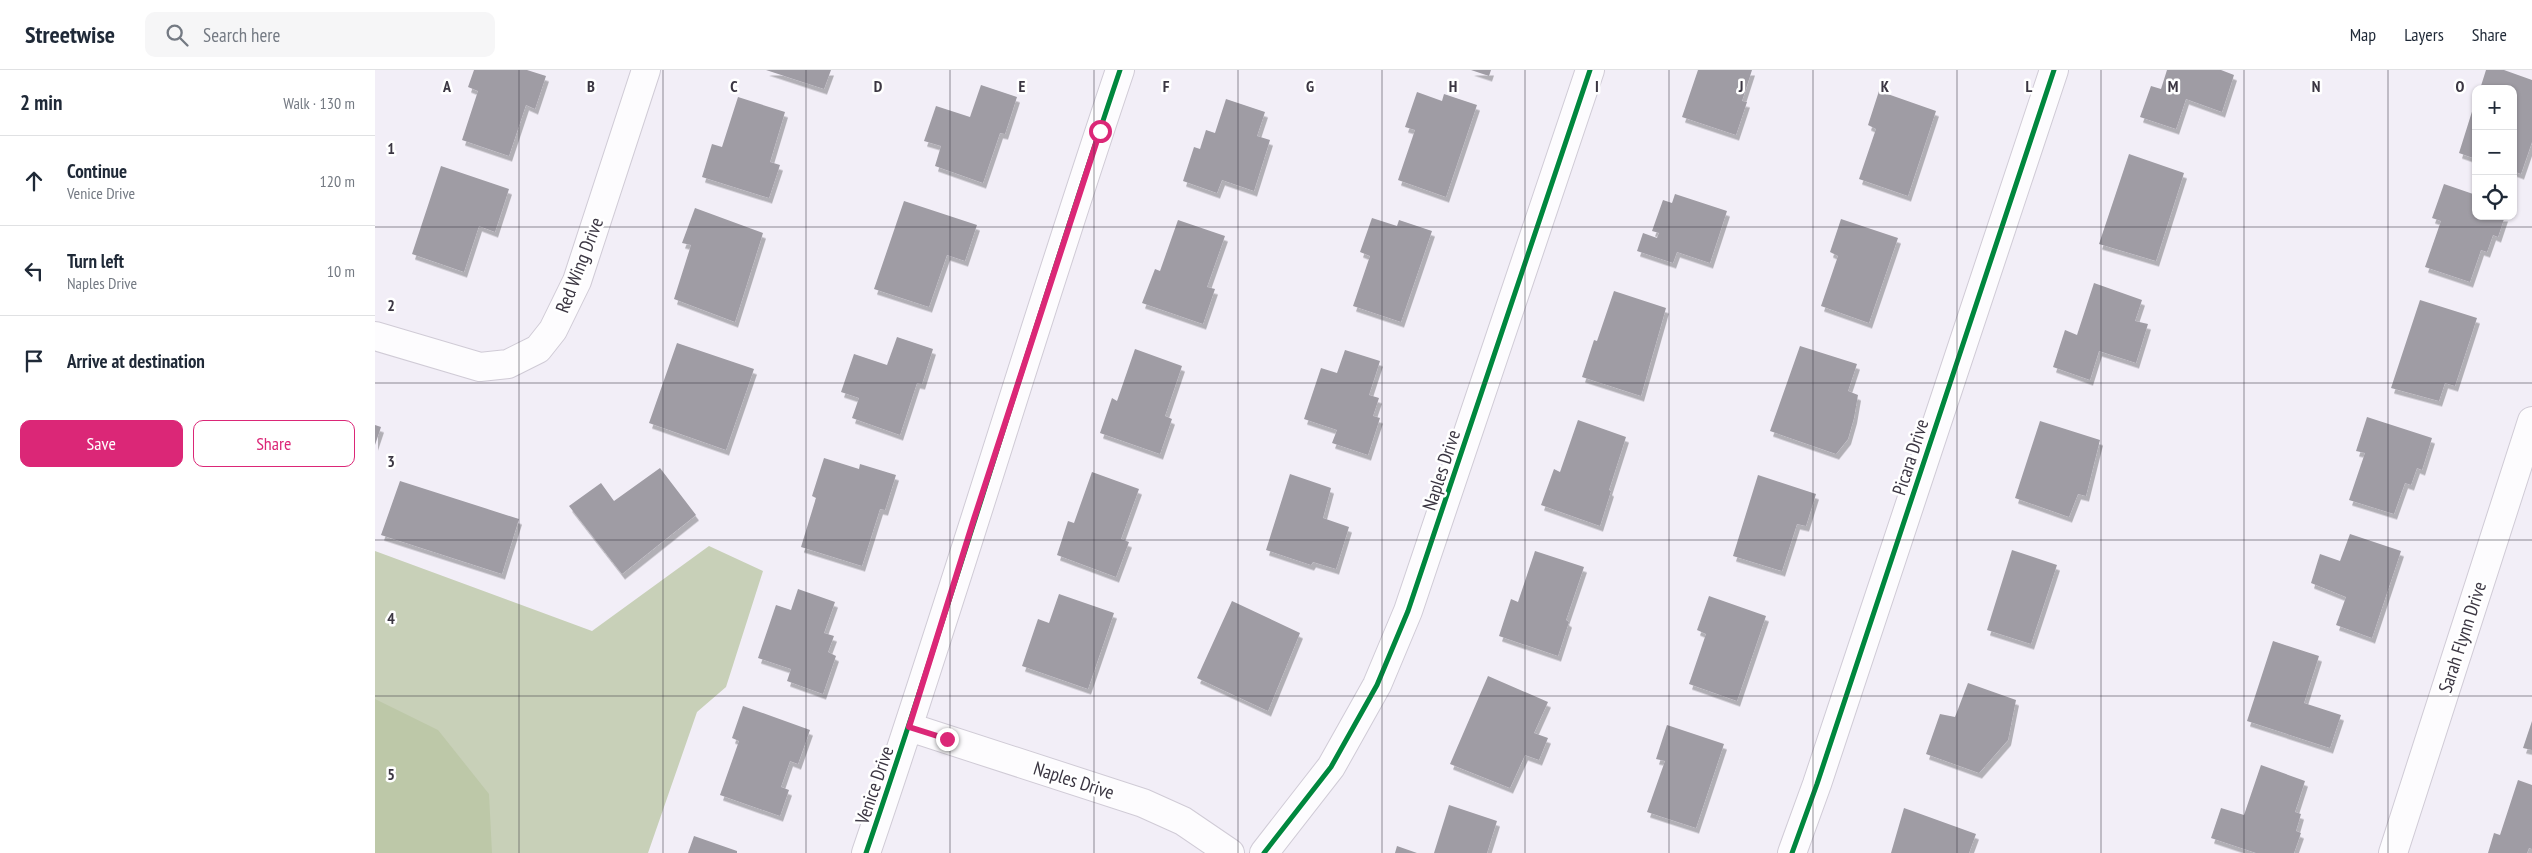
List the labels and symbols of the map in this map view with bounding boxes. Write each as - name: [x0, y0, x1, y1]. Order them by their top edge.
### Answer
- text: A: [442, 76, 452, 96]
- text: B: [587, 76, 595, 96]
- text: C: [730, 76, 738, 96]
- text: D: [874, 76, 883, 96]
- text: E: [1019, 76, 1026, 96]
- text: F: [1163, 76, 1170, 96]
- text: G: [1306, 76, 1314, 96]
- text: H: [1449, 76, 1457, 96]
- text: I: [1595, 76, 1599, 96]
- text: J: [1738, 76, 1743, 96]
- text: K: [1881, 76, 1890, 96]
- text: L: [2026, 76, 2033, 96]
- text: M: [2168, 76, 2178, 96]
- text: N: [2312, 76, 2320, 96]
- text: O: [2456, 76, 2465, 96]
- route start: [1089, 120, 1112, 143]
- text: 1: [387, 138, 395, 158]
- street label: Red Wing Drive: [550, 214, 608, 316]
- text: 2: [387, 295, 395, 315]
- street label: Picara Drive: [1886, 416, 1934, 498]
- street label: Naples Drive: [1417, 427, 1465, 513]
- text: 3: [387, 451, 395, 471]
- street label: Sarah Flynn Drive: [2433, 578, 2491, 696]
- text: 4: [387, 608, 395, 628]
- route end: [936, 728, 959, 751]
- street label: Venice Drive: [849, 743, 899, 828]
- street label: Naples Drive: [1031, 756, 1117, 804]
- text: 5: [387, 764, 395, 784]

